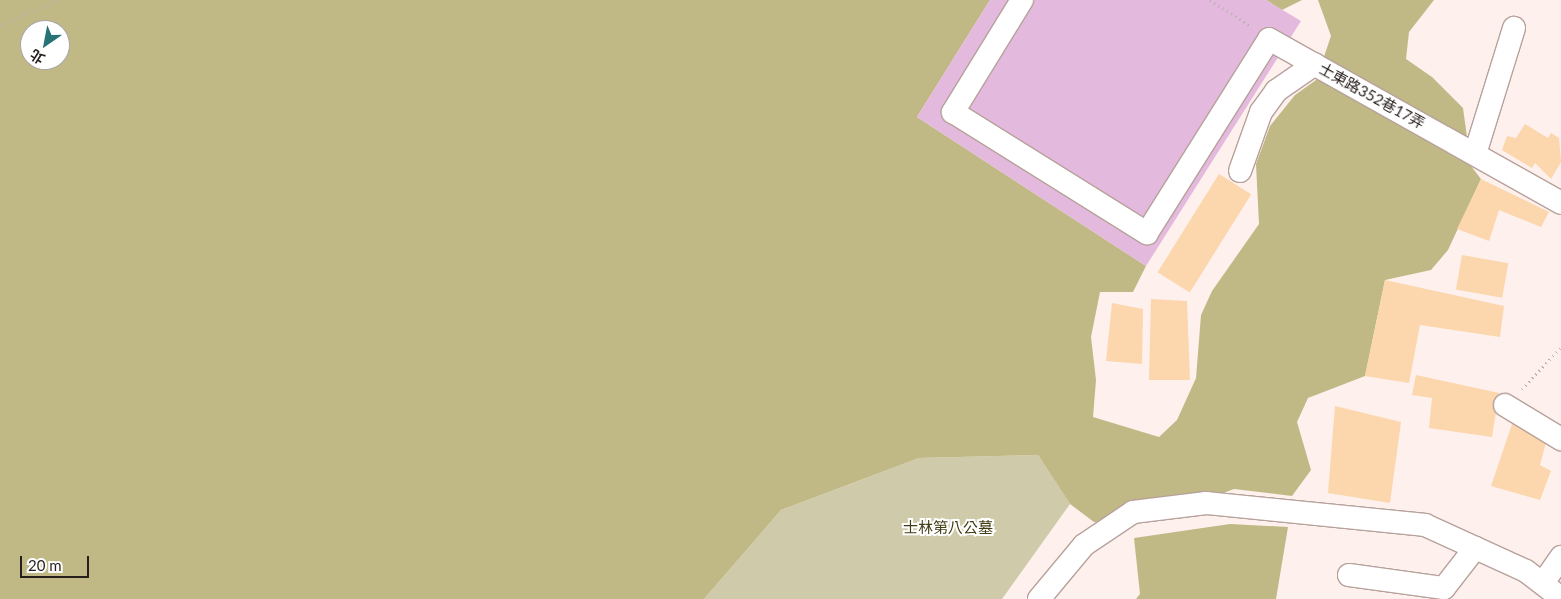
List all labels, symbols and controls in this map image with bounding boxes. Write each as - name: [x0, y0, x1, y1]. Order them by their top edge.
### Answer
- north arrow: [20, 20, 70, 70]
- text: 北: [27, 46, 48, 68]
- street label: 士東路352巷17弄: [1316, 59, 1428, 133]
- park label: 士林第八公墓: [903, 519, 993, 537]
- scale bar: [22, 546, 91, 578]
- text: 20 m: [28, 556, 62, 574]

